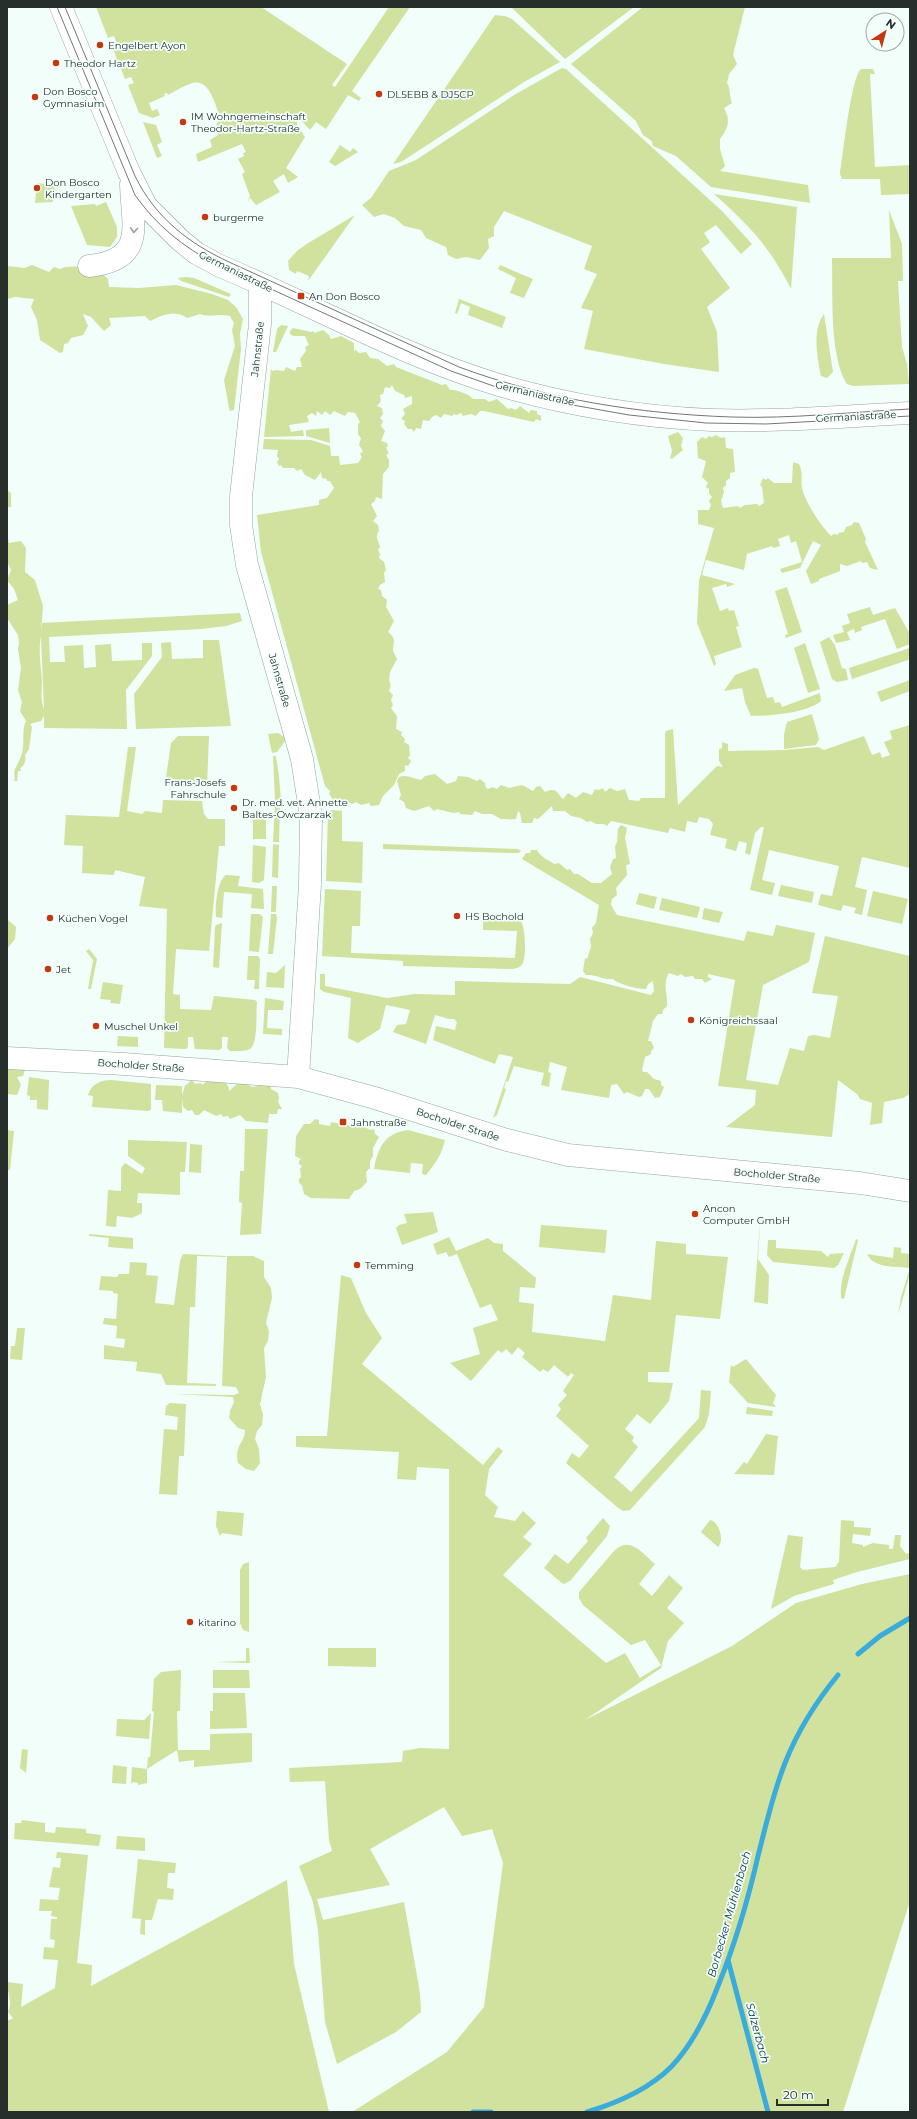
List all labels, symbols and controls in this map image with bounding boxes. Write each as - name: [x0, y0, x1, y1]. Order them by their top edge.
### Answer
- north arrow: [865, 12, 905, 52]
- text: N: [883, 16, 899, 32]
- place label: Engelbert Ayon: [108, 39, 186, 52]
- marker: Engelbert Ayon: [95, 40, 105, 50]
- place label: Theodor Hartz: [64, 57, 136, 70]
- marker: Theodor Hartz: [51, 58, 61, 68]
- place label: Don Bosco Gymnasium: [43, 85, 104, 110]
- place label: DL5EBB & DJ5CP: [387, 88, 474, 101]
- marker: DL5EBB & DJ5CP: [374, 89, 384, 99]
- marker: Don Bosco Gymnasium: [30, 92, 40, 102]
- place label: IM Wohngemeinschaft Theodor-Hartz-Straße: [191, 110, 306, 135]
- marker: IM Wohngemeinschaft Theodor-Hartz-Straße: [178, 117, 188, 127]
- place label: Don Bosco Kindergarten: [45, 176, 112, 201]
- marker: Don Bosco Kindergarten: [32, 183, 42, 193]
- place label: burgerme: [213, 211, 264, 224]
- marker: burgerme: [200, 212, 210, 222]
- one-way arrow: [129, 227, 138, 233]
- street label: Germaniastraße: [197, 248, 275, 295]
- place label: An Don Bosco: [309, 290, 380, 303]
- marker: An Don Bosco: [296, 291, 306, 301]
- street label: Jahnstraße: [248, 321, 267, 378]
- street label: Germaniastraße: [494, 378, 576, 409]
- street label: Germaniastraße: [815, 408, 897, 425]
- street label: Jahnstraße: [265, 651, 293, 709]
- place label: Frans-Josefs Fahrschule: [165, 776, 226, 801]
- marker: Frans-Josefs Fahrschule: [229, 783, 239, 793]
- place label: Dr. med. vet. Annette Baltes-Owczarzak: [242, 796, 348, 821]
- marker: Dr. med. vet. Annette Baltes-Owczarzak: [229, 803, 239, 813]
- place label: HS Bochold: [465, 910, 524, 923]
- marker: HS Bochold: [452, 911, 462, 921]
- place label: Küchen Vogel: [58, 912, 128, 925]
- marker: Küchen Vogel: [45, 913, 55, 923]
- place label: Jet: [55, 963, 71, 976]
- marker: Jet: [43, 964, 53, 974]
- place label: Königreichssaal: [699, 1014, 778, 1027]
- marker: Königreichssaal: [686, 1015, 696, 1025]
- place label: Muschel Unkel: [104, 1020, 178, 1033]
- marker: Muschel Unkel: [91, 1021, 101, 1031]
- street label: Bocholder Straße: [97, 1056, 185, 1075]
- street label: Bocholder Straße: [414, 1105, 501, 1144]
- place label: Jahnstraße: [350, 1116, 407, 1129]
- marker: Jahnstraße: [338, 1117, 348, 1127]
- street label: Bocholder Straße: [733, 1165, 821, 1186]
- place label: Ancon Computer GmbH: [703, 1202, 790, 1227]
- marker: Ancon Computer GmbH: [690, 1209, 700, 1219]
- place label: Temming: [365, 1259, 414, 1272]
- marker: Temming: [352, 1260, 362, 1270]
- place label: kitarino: [198, 1616, 236, 1629]
- marker: kitarino: [185, 1617, 195, 1627]
- water label: Borbecker Mühlenbach: [704, 1849, 754, 1979]
- water label: Sälzerbach: [743, 2001, 773, 2065]
- scale bar: [777, 2081, 828, 2107]
- text: 20 m: [783, 2087, 814, 2102]

